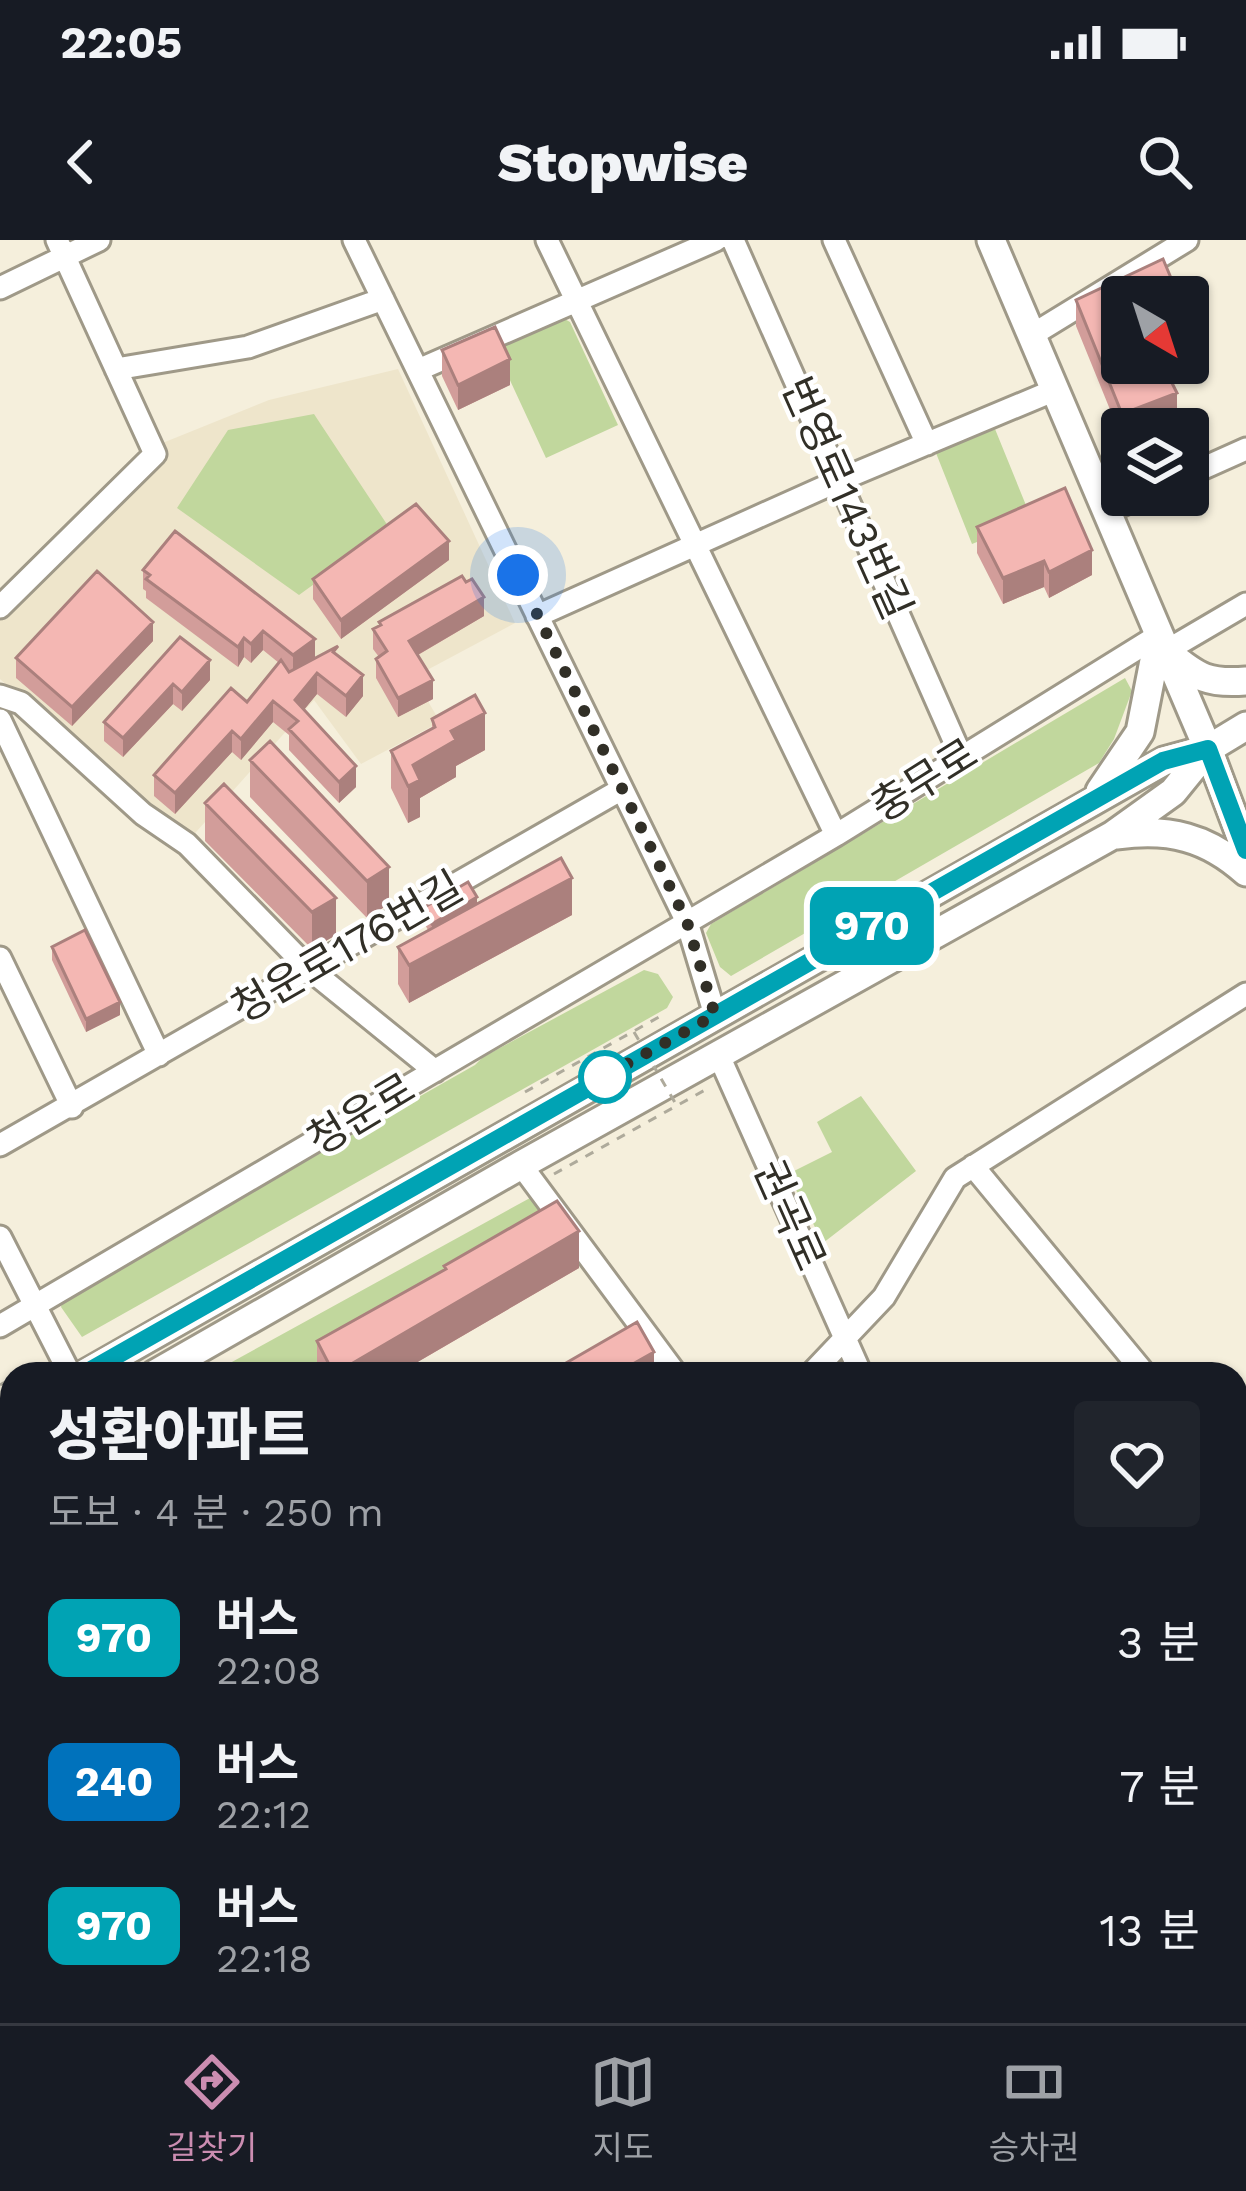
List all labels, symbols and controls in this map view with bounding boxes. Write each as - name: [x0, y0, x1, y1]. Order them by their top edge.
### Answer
- text: 22:05: [60, 16, 182, 69]
- icon: back: [48, 129, 114, 195]
- icon: search: [1132, 129, 1198, 195]
- text: Stopwise: [498, 131, 748, 194]
- north arrow: [1101, 276, 1209, 384]
- map controls: [1101, 276, 1209, 516]
- street label: 번영로143번길: [772, 369, 922, 627]
- button: layers: [1101, 408, 1209, 516]
- your location: [488, 545, 548, 605]
- street label: 충무로: [862, 729, 986, 831]
- street label: 청운로176번길: [223, 861, 471, 1033]
- line badge: 970: [803, 887, 941, 965]
- text: 970: [834, 901, 910, 950]
- unlabelled marker: [580, 1052, 630, 1102]
- street label: 청운로: [299, 1063, 423, 1165]
- street label: 권곡로: [744, 1152, 836, 1278]
- button: heart: [1074, 1401, 1200, 1527]
- text: 성환아파트: [48, 1402, 310, 1469]
- text: 도보 · 4 분 · 250 m: [48, 1490, 384, 1535]
- text: 버스: [216, 1593, 299, 1646]
- text: 970: [76, 1613, 152, 1662]
- text: 3 분: [1117, 1616, 1200, 1669]
- text: 22:08: [216, 1648, 321, 1693]
- text: 버스: [216, 1737, 299, 1790]
- text: 240: [75, 1757, 153, 1806]
- text: 7 분: [1119, 1760, 1200, 1813]
- text: 22:12: [216, 1792, 311, 1837]
- text: 버스: [216, 1881, 299, 1934]
- text: 970: [76, 1901, 152, 1950]
- text: 13 분: [1099, 1904, 1200, 1957]
- text: 22:18: [216, 1936, 312, 1981]
- tab: 길찾기: [166, 2049, 257, 2169]
- tab: 지도: [590, 2049, 656, 2169]
- tab: 승차권: [989, 2049, 1080, 2169]

